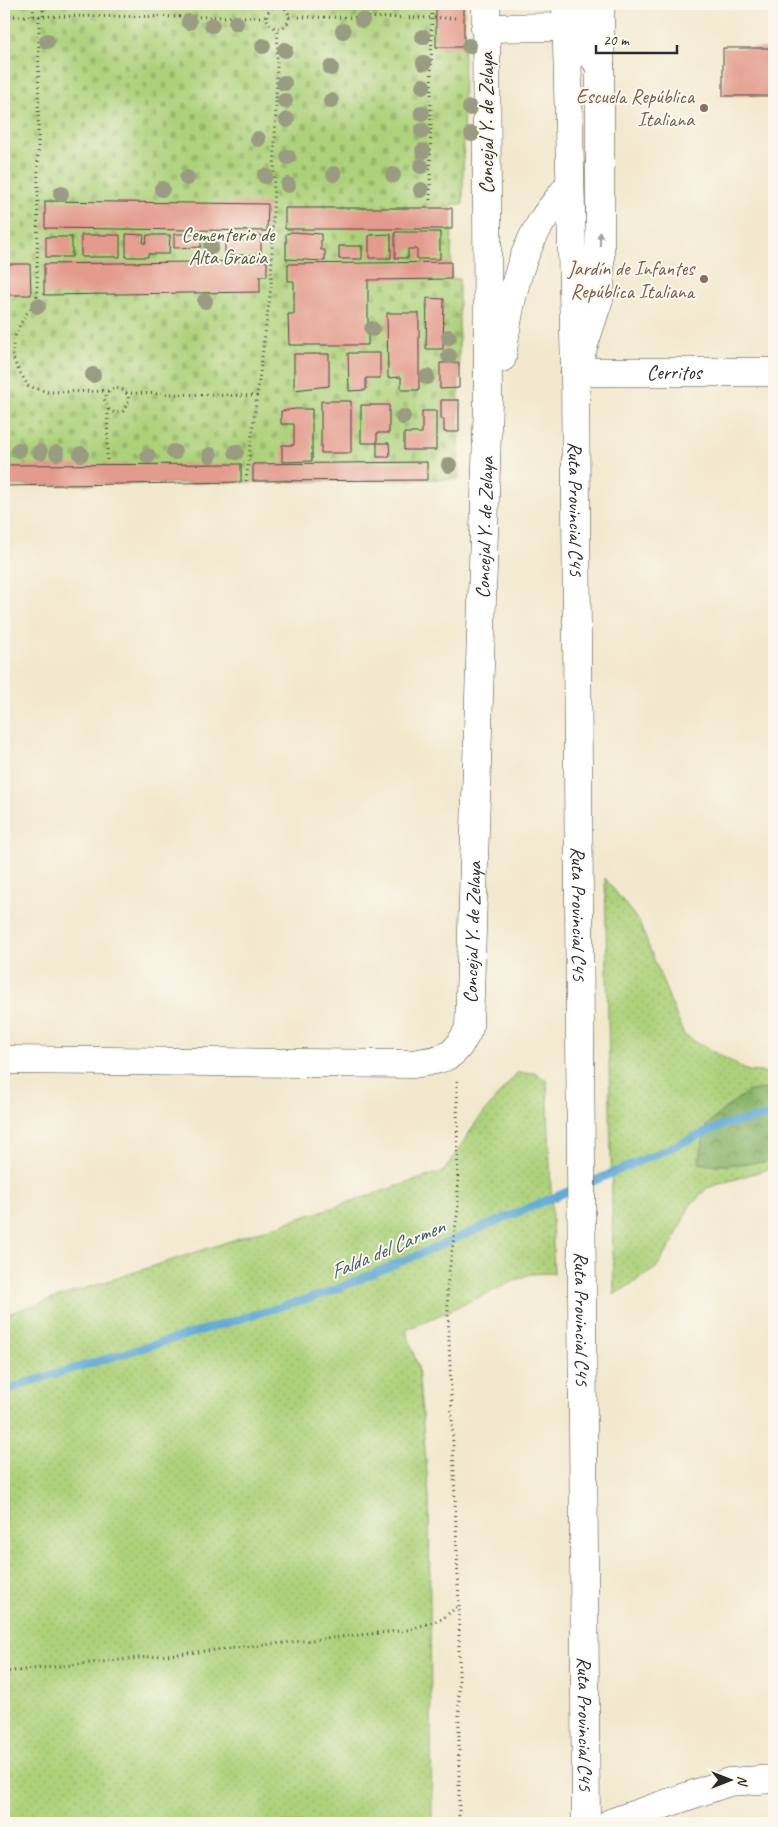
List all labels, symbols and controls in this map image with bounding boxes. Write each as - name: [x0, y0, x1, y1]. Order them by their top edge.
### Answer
- scale bar: [596, 22, 677, 54]
- text: 20 m: [603, 31, 630, 50]
- street label: Concejal Y. de Zelaya: [474, 51, 499, 194]
- place label: Escuela República Italiana: [576, 84, 696, 132]
- marker: Escuela República Italiana: [698, 102, 710, 114]
- park label: Cementerio de Alta Gracia: [181, 222, 276, 270]
- one-way arrow: [596, 231, 604, 247]
- place label: Jardín de Infantes República Italiana: [567, 256, 696, 304]
- marker: Jardín de Infantes República Italiana: [698, 273, 710, 285]
- street label: Cerritos: [647, 360, 703, 385]
- street label: Ruta Provincial C45: [563, 442, 589, 577]
- street label: Concejal Y. de Zelaya: [469, 455, 499, 599]
- street label: Ruta Provincial C45: [566, 847, 592, 982]
- street label: Concejal Y. de Zelaya: [457, 860, 487, 1004]
- water label: Falda del Carmen: [326, 1213, 450, 1285]
- street label: Ruta Provincial C45: [569, 1252, 595, 1387]
- street label: Ruta Provincial C45: [572, 1657, 598, 1792]
- north arrow: [706, 1754, 756, 1804]
- text: N: [734, 1776, 751, 1787]

